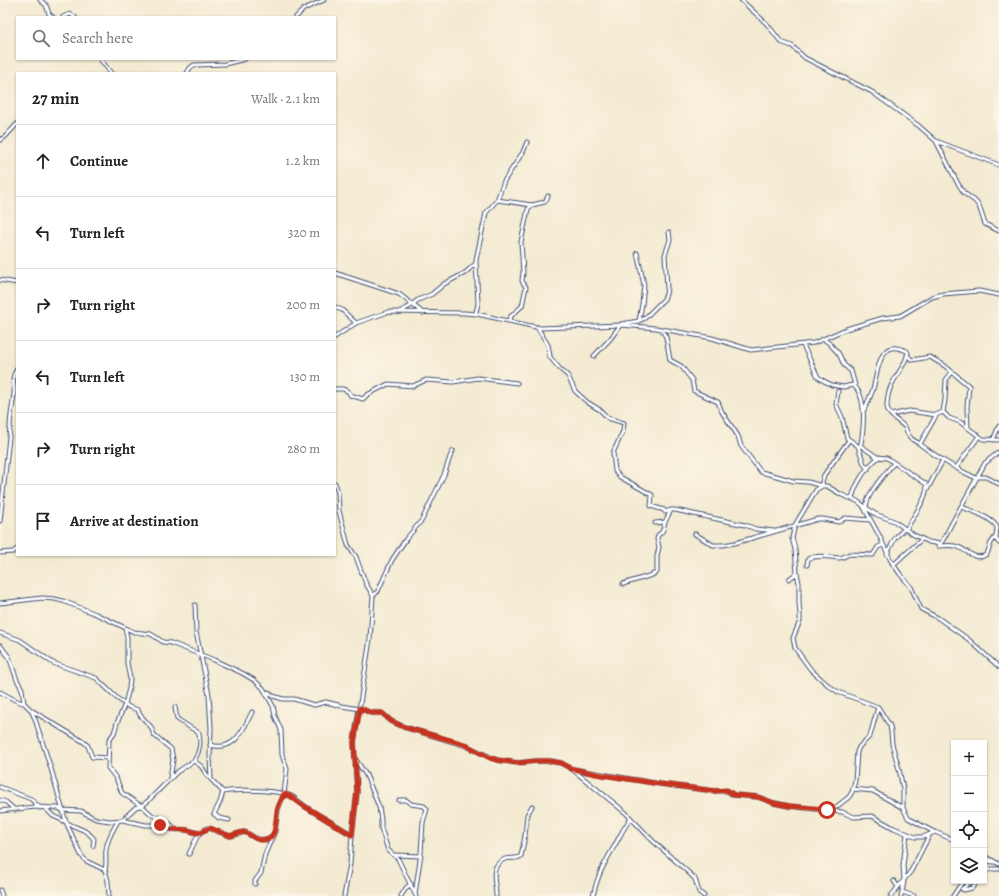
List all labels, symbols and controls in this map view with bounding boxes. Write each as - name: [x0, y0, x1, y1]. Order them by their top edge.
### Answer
- search box: [16, 16, 336, 60]
- icon: search: [30, 27, 52, 49]
- text: Search here: [62, 28, 133, 48]
- text: 27 min: [32, 87, 79, 110]
- text: Walk · 2.1 km: [251, 90, 320, 107]
- icon: ahead: [32, 150, 54, 172]
- text: Continue: [70, 151, 128, 171]
- text: 1.2 km: [286, 152, 320, 169]
- icon: left: [32, 222, 54, 244]
- text: Turn left: [70, 223, 125, 243]
- text: 320 m: [288, 224, 320, 241]
- icon: right: [32, 294, 54, 316]
- text: Turn right: [70, 295, 135, 315]
- text: 200 m: [287, 296, 320, 313]
- icon: left: [32, 366, 54, 388]
- text: Turn left: [70, 367, 125, 387]
- text: 130 m: [290, 368, 320, 385]
- icon: right: [32, 438, 54, 460]
- text: Turn right: [70, 439, 135, 459]
- text: 280 m: [287, 440, 320, 457]
- icon: arrive: [32, 510, 54, 532]
- text: Arrive at destination: [70, 511, 199, 531]
- map controls: [951, 740, 987, 884]
- button: +: [951, 740, 987, 776]
- button: −: [951, 776, 987, 812]
- route start: [818, 801, 836, 819]
- button: locate: [951, 812, 987, 848]
- route end: [151, 816, 169, 834]
- button: layers: [951, 848, 987, 884]

